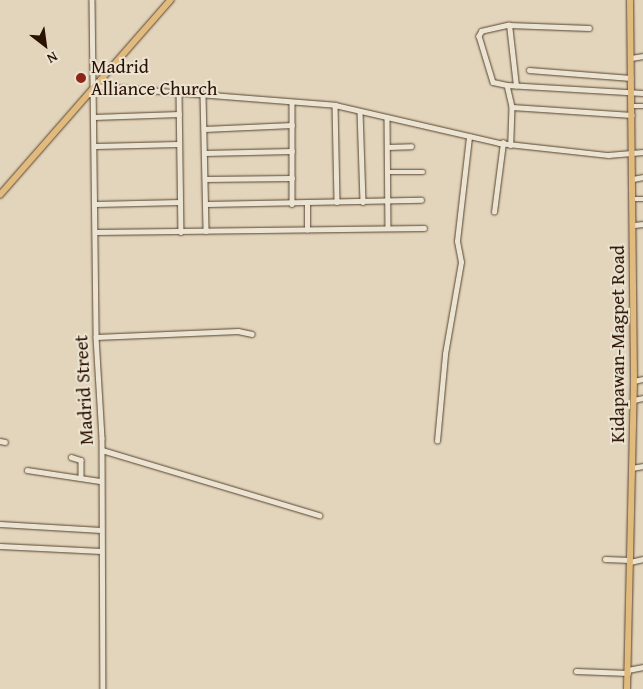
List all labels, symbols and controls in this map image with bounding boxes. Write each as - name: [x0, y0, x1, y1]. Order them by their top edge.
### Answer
- north arrow: [20, 20, 70, 70]
- text: N: [43, 47, 62, 69]
- place label: Madrid Alliance Church: [91, 56, 217, 100]
- marker: Madrid Alliance Church: [75, 72, 87, 84]
- street label: Kidapawan-Magpet Road: [607, 245, 629, 443]
- street label: Madrid Street: [70, 334, 98, 446]

